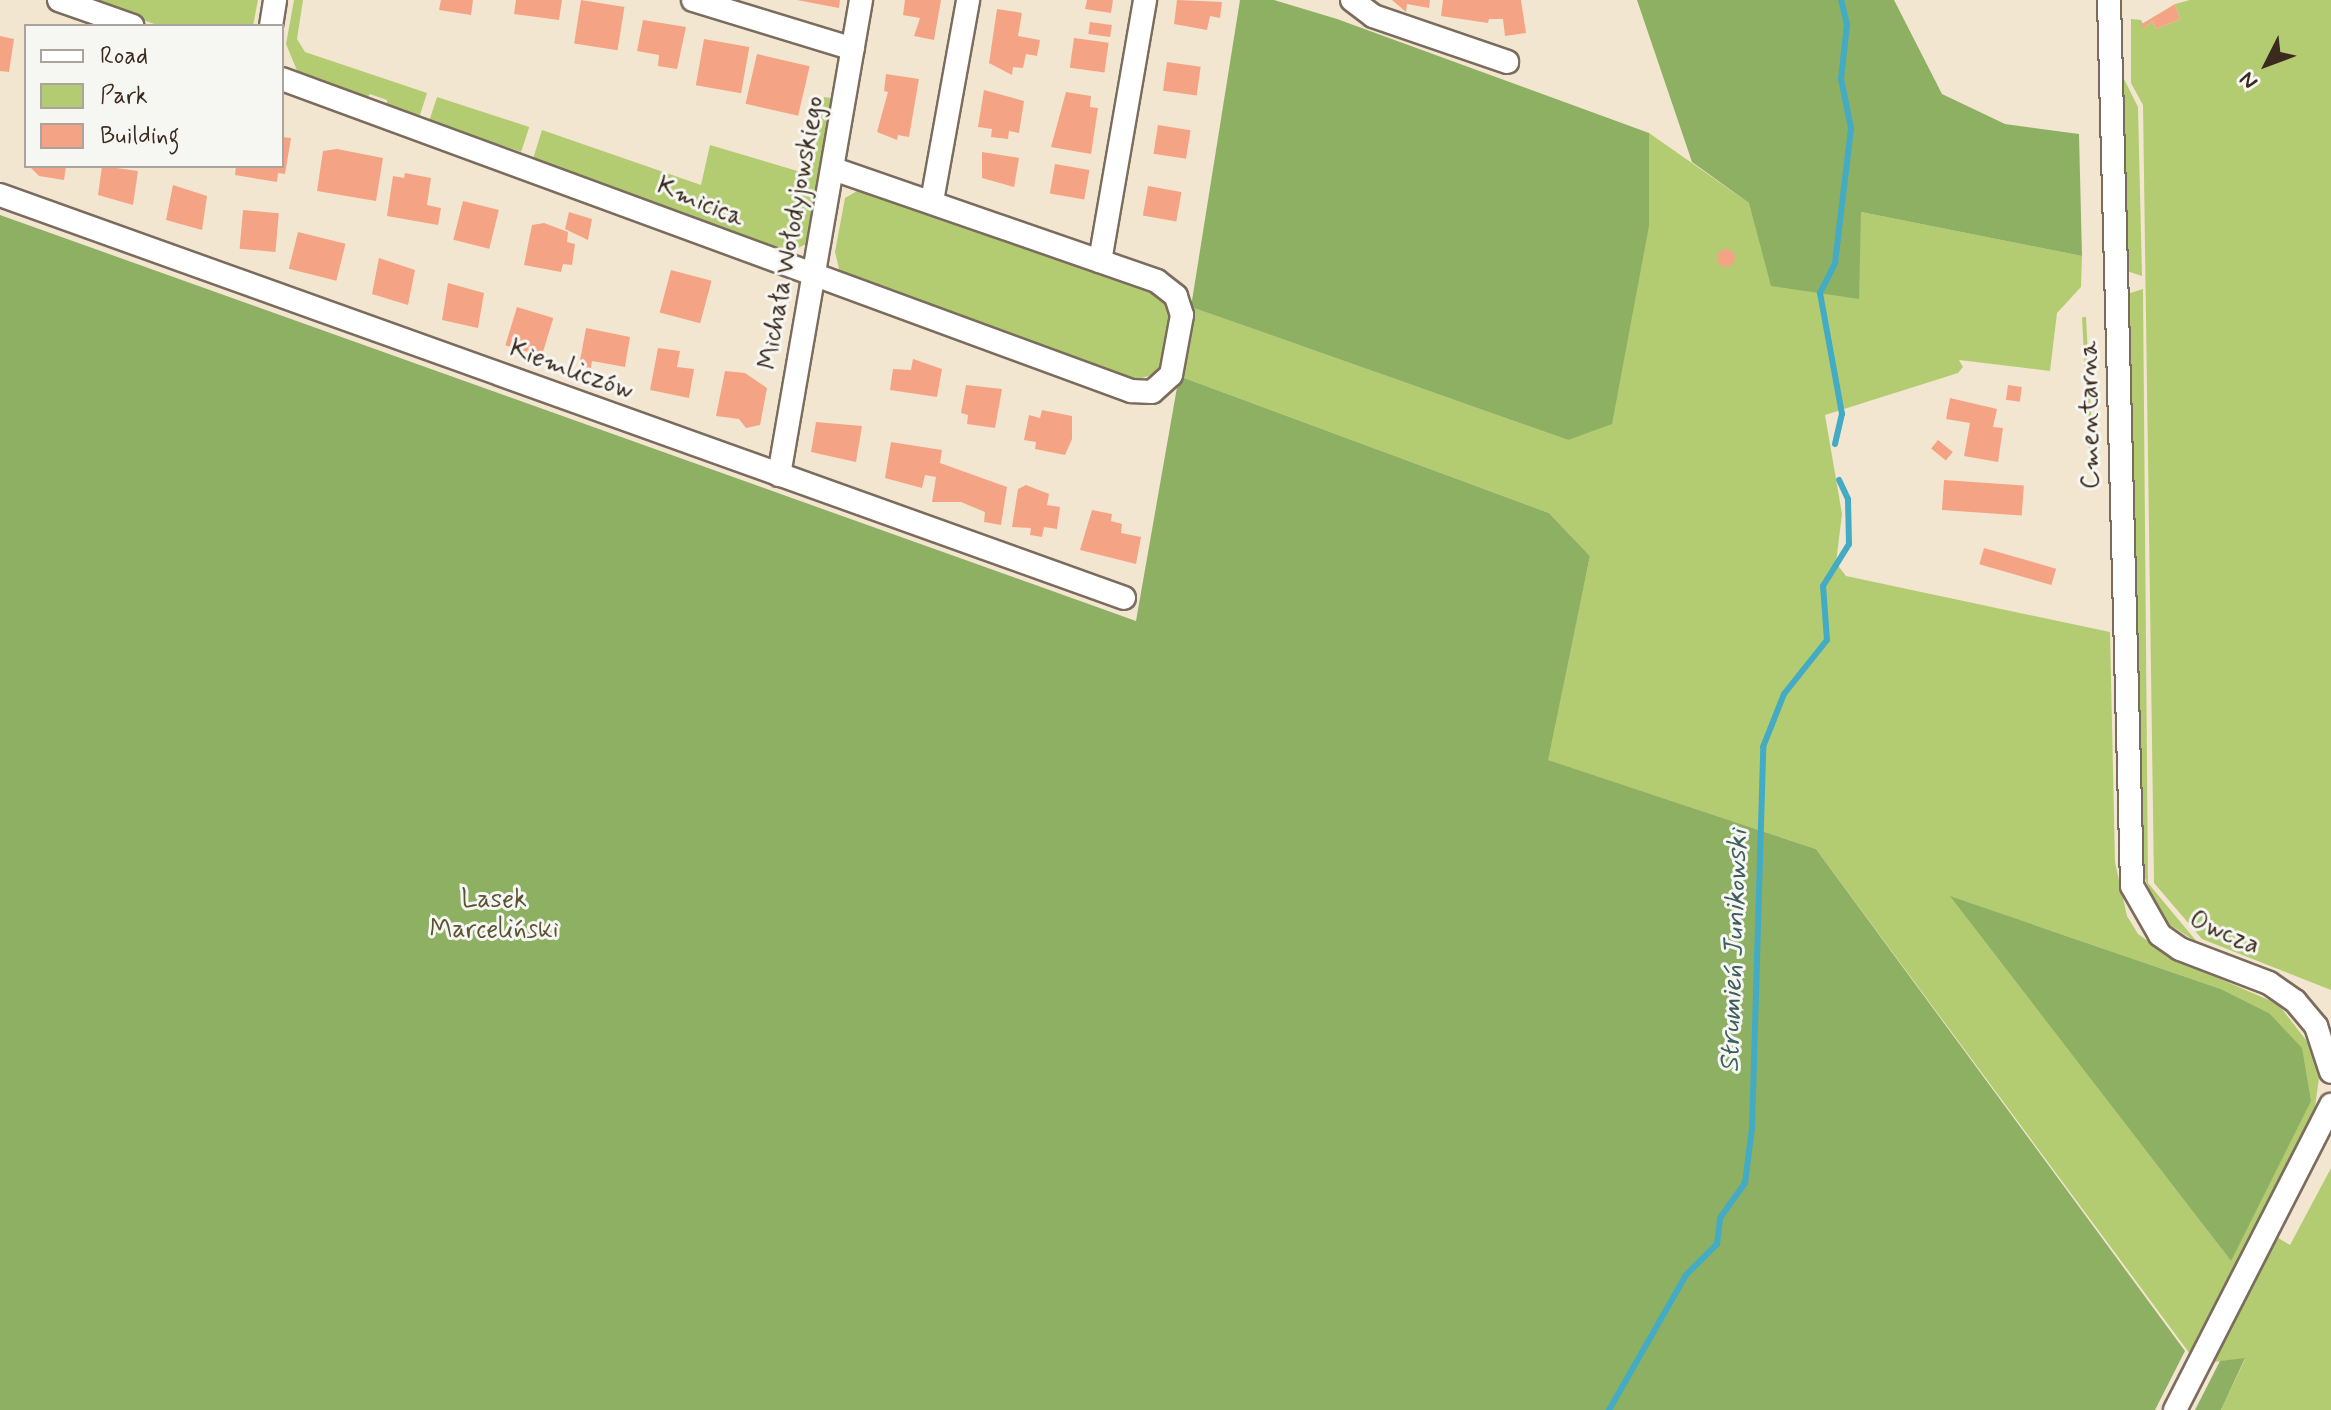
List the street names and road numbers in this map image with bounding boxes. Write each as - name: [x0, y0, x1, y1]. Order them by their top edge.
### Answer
- street label: Michała Wołodyjowskiego: [754, 94, 832, 372]
- street label: Kmicica: [652, 171, 748, 235]
- street label: Kiemliczów: [505, 334, 637, 408]
- street label: Cmentarna: [2074, 341, 2108, 489]
- street label: Owcza: [2184, 905, 2264, 963]

